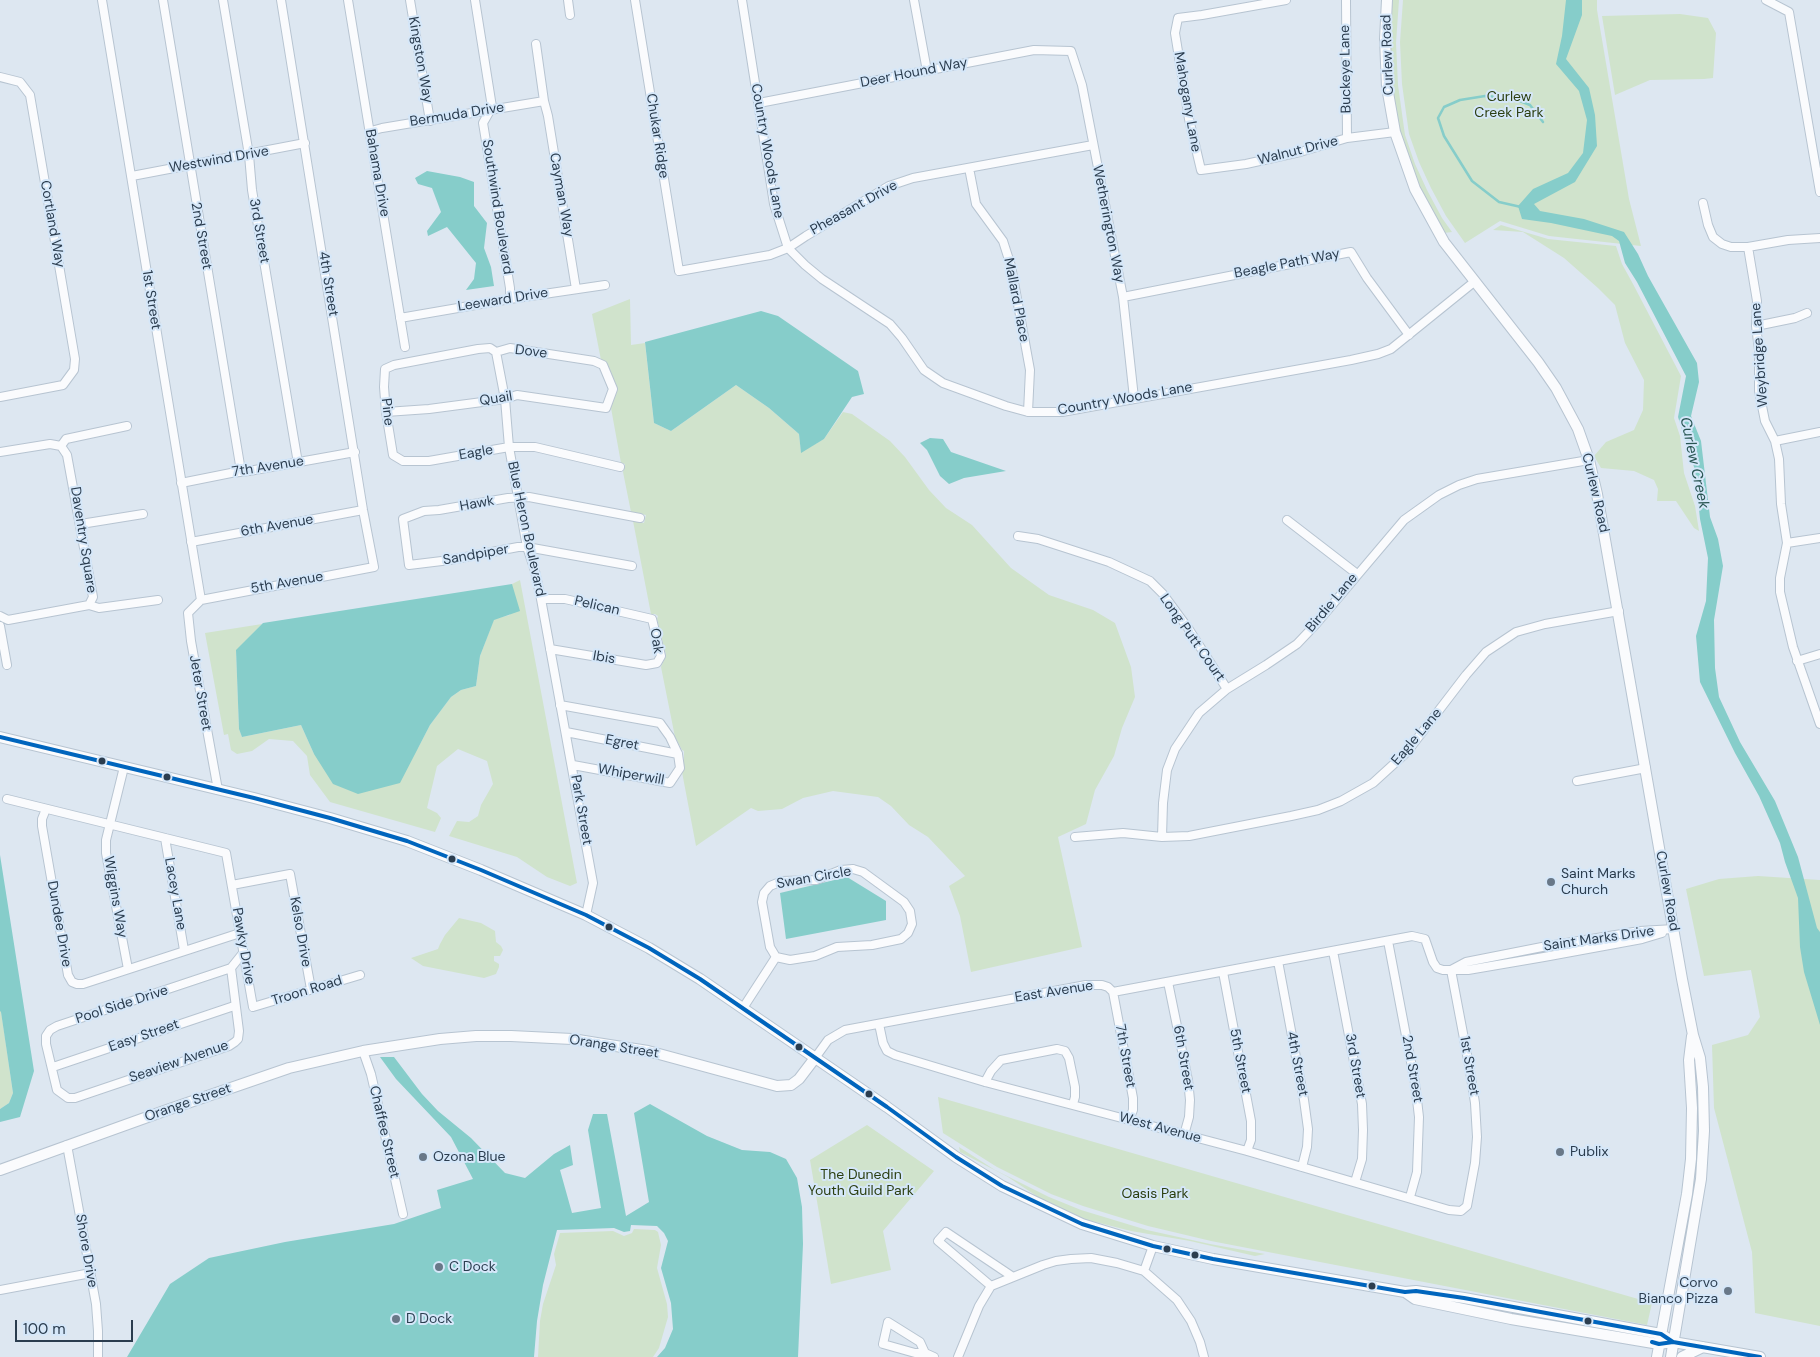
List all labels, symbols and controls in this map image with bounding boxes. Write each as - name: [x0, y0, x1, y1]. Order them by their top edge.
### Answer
- street label: Curlew Road: [1378, 14, 1398, 96]
- street label: Kingston Way: [404, 15, 436, 105]
- street label: Buckeye Lane: [1337, 25, 1355, 113]
- street label: Mahogany Lane: [1170, 51, 1204, 153]
- street label: Deer Hound Way: [859, 54, 969, 92]
- street label: Country Woods Lane: [747, 82, 787, 220]
- park label: Curlew Creek Park: [1474, 89, 1544, 121]
- street label: Chukar Ridge: [642, 92, 672, 180]
- street label: Bermuda Drive: [409, 99, 505, 131]
- street label: Bahama Drive: [361, 128, 393, 218]
- street label: Walnut Drive: [1256, 133, 1340, 169]
- street label: Southwind Boulevard: [478, 138, 516, 276]
- street label: Westwind Drive: [168, 143, 270, 177]
- street label: Cayman Way: [545, 152, 577, 238]
- street label: Wetherington Way: [1088, 164, 1128, 284]
- street label: Pheasant Drive: [808, 177, 900, 239]
- street label: Cortland Way: [36, 179, 68, 269]
- street label: 3rd Street: [245, 197, 273, 265]
- street label: 2nd Street: [187, 201, 215, 271]
- street label: Beagle Path Way: [1233, 246, 1341, 282]
- street label: 4th Street: [315, 250, 341, 318]
- street label: Mallard Place: [1000, 256, 1032, 344]
- street label: 1st Street: [138, 269, 164, 331]
- street label: Leeward Drive: [457, 285, 549, 315]
- street label: Weybridge Lane: [1748, 302, 1772, 408]
- street label: Dove: [514, 342, 548, 362]
- street label: Country Woods Lane: [1056, 379, 1194, 419]
- street label: Quail: [478, 388, 514, 410]
- street label: Pine: [377, 397, 397, 427]
- water label: Curlew Creek: [1676, 416, 1712, 510]
- street label: Eagle: [458, 442, 494, 464]
- street label: Curlew Road: [1578, 452, 1612, 534]
- street label: 7th Avenue: [231, 453, 305, 481]
- street label: Blue Heron Boulevard: [503, 460, 549, 598]
- street label: Daventry Square: [66, 486, 100, 594]
- street label: Hawk: [458, 493, 496, 515]
- street label: 6th Avenue: [239, 511, 315, 541]
- street label: Sandpiper: [442, 541, 510, 569]
- street label: 5th Avenue: [249, 568, 325, 598]
- street label: Birdie Lane: [1303, 570, 1361, 636]
- street label: Long Putt Court: [1156, 591, 1228, 685]
- street label: Pelican: [573, 593, 621, 619]
- street label: Oak: [646, 627, 666, 655]
- street label: Ibis: [591, 648, 617, 668]
- street label: Jeter Street: [185, 654, 215, 732]
- street label: Eagle Lane: [1388, 705, 1446, 769]
- street label: Egret: [604, 732, 640, 754]
- unlabelled marker: [97, 756, 107, 766]
- street label: Whiperwill: [596, 761, 666, 789]
- unlabelled marker: [162, 772, 172, 782]
- street label: Park Street: [567, 774, 595, 846]
- street label: Curlew Road: [1652, 850, 1682, 932]
- unlabelled marker: [447, 854, 457, 864]
- street label: Wiggins Way: [100, 855, 130, 939]
- street label: Lacey Lane: [160, 857, 190, 931]
- street label: Swan Circle: [775, 863, 853, 893]
- place label: Saint Marks Church: [1561, 866, 1636, 899]
- marker: Saint Marks Church: [1545, 876, 1557, 888]
- street label: Dundee Drive: [43, 880, 75, 968]
- street label: Kelso Drive: [286, 896, 314, 968]
- street label: Pawky Drive: [228, 906, 258, 986]
- unlabelled marker: [604, 922, 614, 932]
- street label: Saint Marks Drive: [1543, 923, 1655, 955]
- street label: Troon Road: [270, 972, 344, 1010]
- street label: East Avenue: [1014, 978, 1094, 1006]
- street label: Pool Side Drive: [74, 982, 170, 1028]
- street label: Easy Street: [107, 1016, 181, 1056]
- street label: 7th Street: [1111, 1023, 1139, 1089]
- street label: 6th Street: [1169, 1024, 1197, 1092]
- street label: 5th Street: [1226, 1027, 1254, 1095]
- street label: 4th Street: [1283, 1030, 1311, 1098]
- street label: Orange Street: [568, 1032, 660, 1062]
- street label: 3rd Street: [1341, 1032, 1369, 1100]
- street label: 2nd Street: [1398, 1034, 1426, 1104]
- street label: 1st Street: [1456, 1035, 1482, 1097]
- street label: Seaview Avenue: [127, 1037, 231, 1087]
- unlabelled marker: [794, 1042, 804, 1052]
- street label: Orange Street: [142, 1080, 234, 1126]
- street label: Chaffee Street: [365, 1084, 403, 1180]
- unlabelled marker: [864, 1089, 874, 1099]
- street label: West Avenue: [1117, 1109, 1203, 1147]
- place label: Publix: [1570, 1144, 1608, 1160]
- marker: Publix: [1554, 1146, 1566, 1158]
- place label: Ozona Blue: [433, 1149, 505, 1165]
- marker: Ozona Blue: [417, 1151, 429, 1163]
- park label: The Dunedin Youth Guild Park: [808, 1167, 914, 1200]
- park label: Oasis Park: [1121, 1186, 1189, 1202]
- street label: Shore Drive: [71, 1213, 101, 1289]
- unlabelled marker: [1162, 1244, 1172, 1254]
- unlabelled marker: [1190, 1250, 1200, 1260]
- place label: C Dock: [449, 1259, 496, 1275]
- marker: C Dock: [433, 1261, 445, 1273]
- place label: Corvo Bianco Pizza: [1639, 1275, 1718, 1308]
- unlabelled marker: [1367, 1281, 1377, 1291]
- marker: Corvo Bianco Pizza: [1722, 1285, 1734, 1297]
- scale bar: [18, 1310, 135, 1342]
- place label: D Dock: [406, 1311, 452, 1327]
- marker: D Dock: [390, 1313, 402, 1325]
- unlabelled marker: [1583, 1316, 1593, 1326]
- text: 100 m: [23, 1319, 66, 1339]

